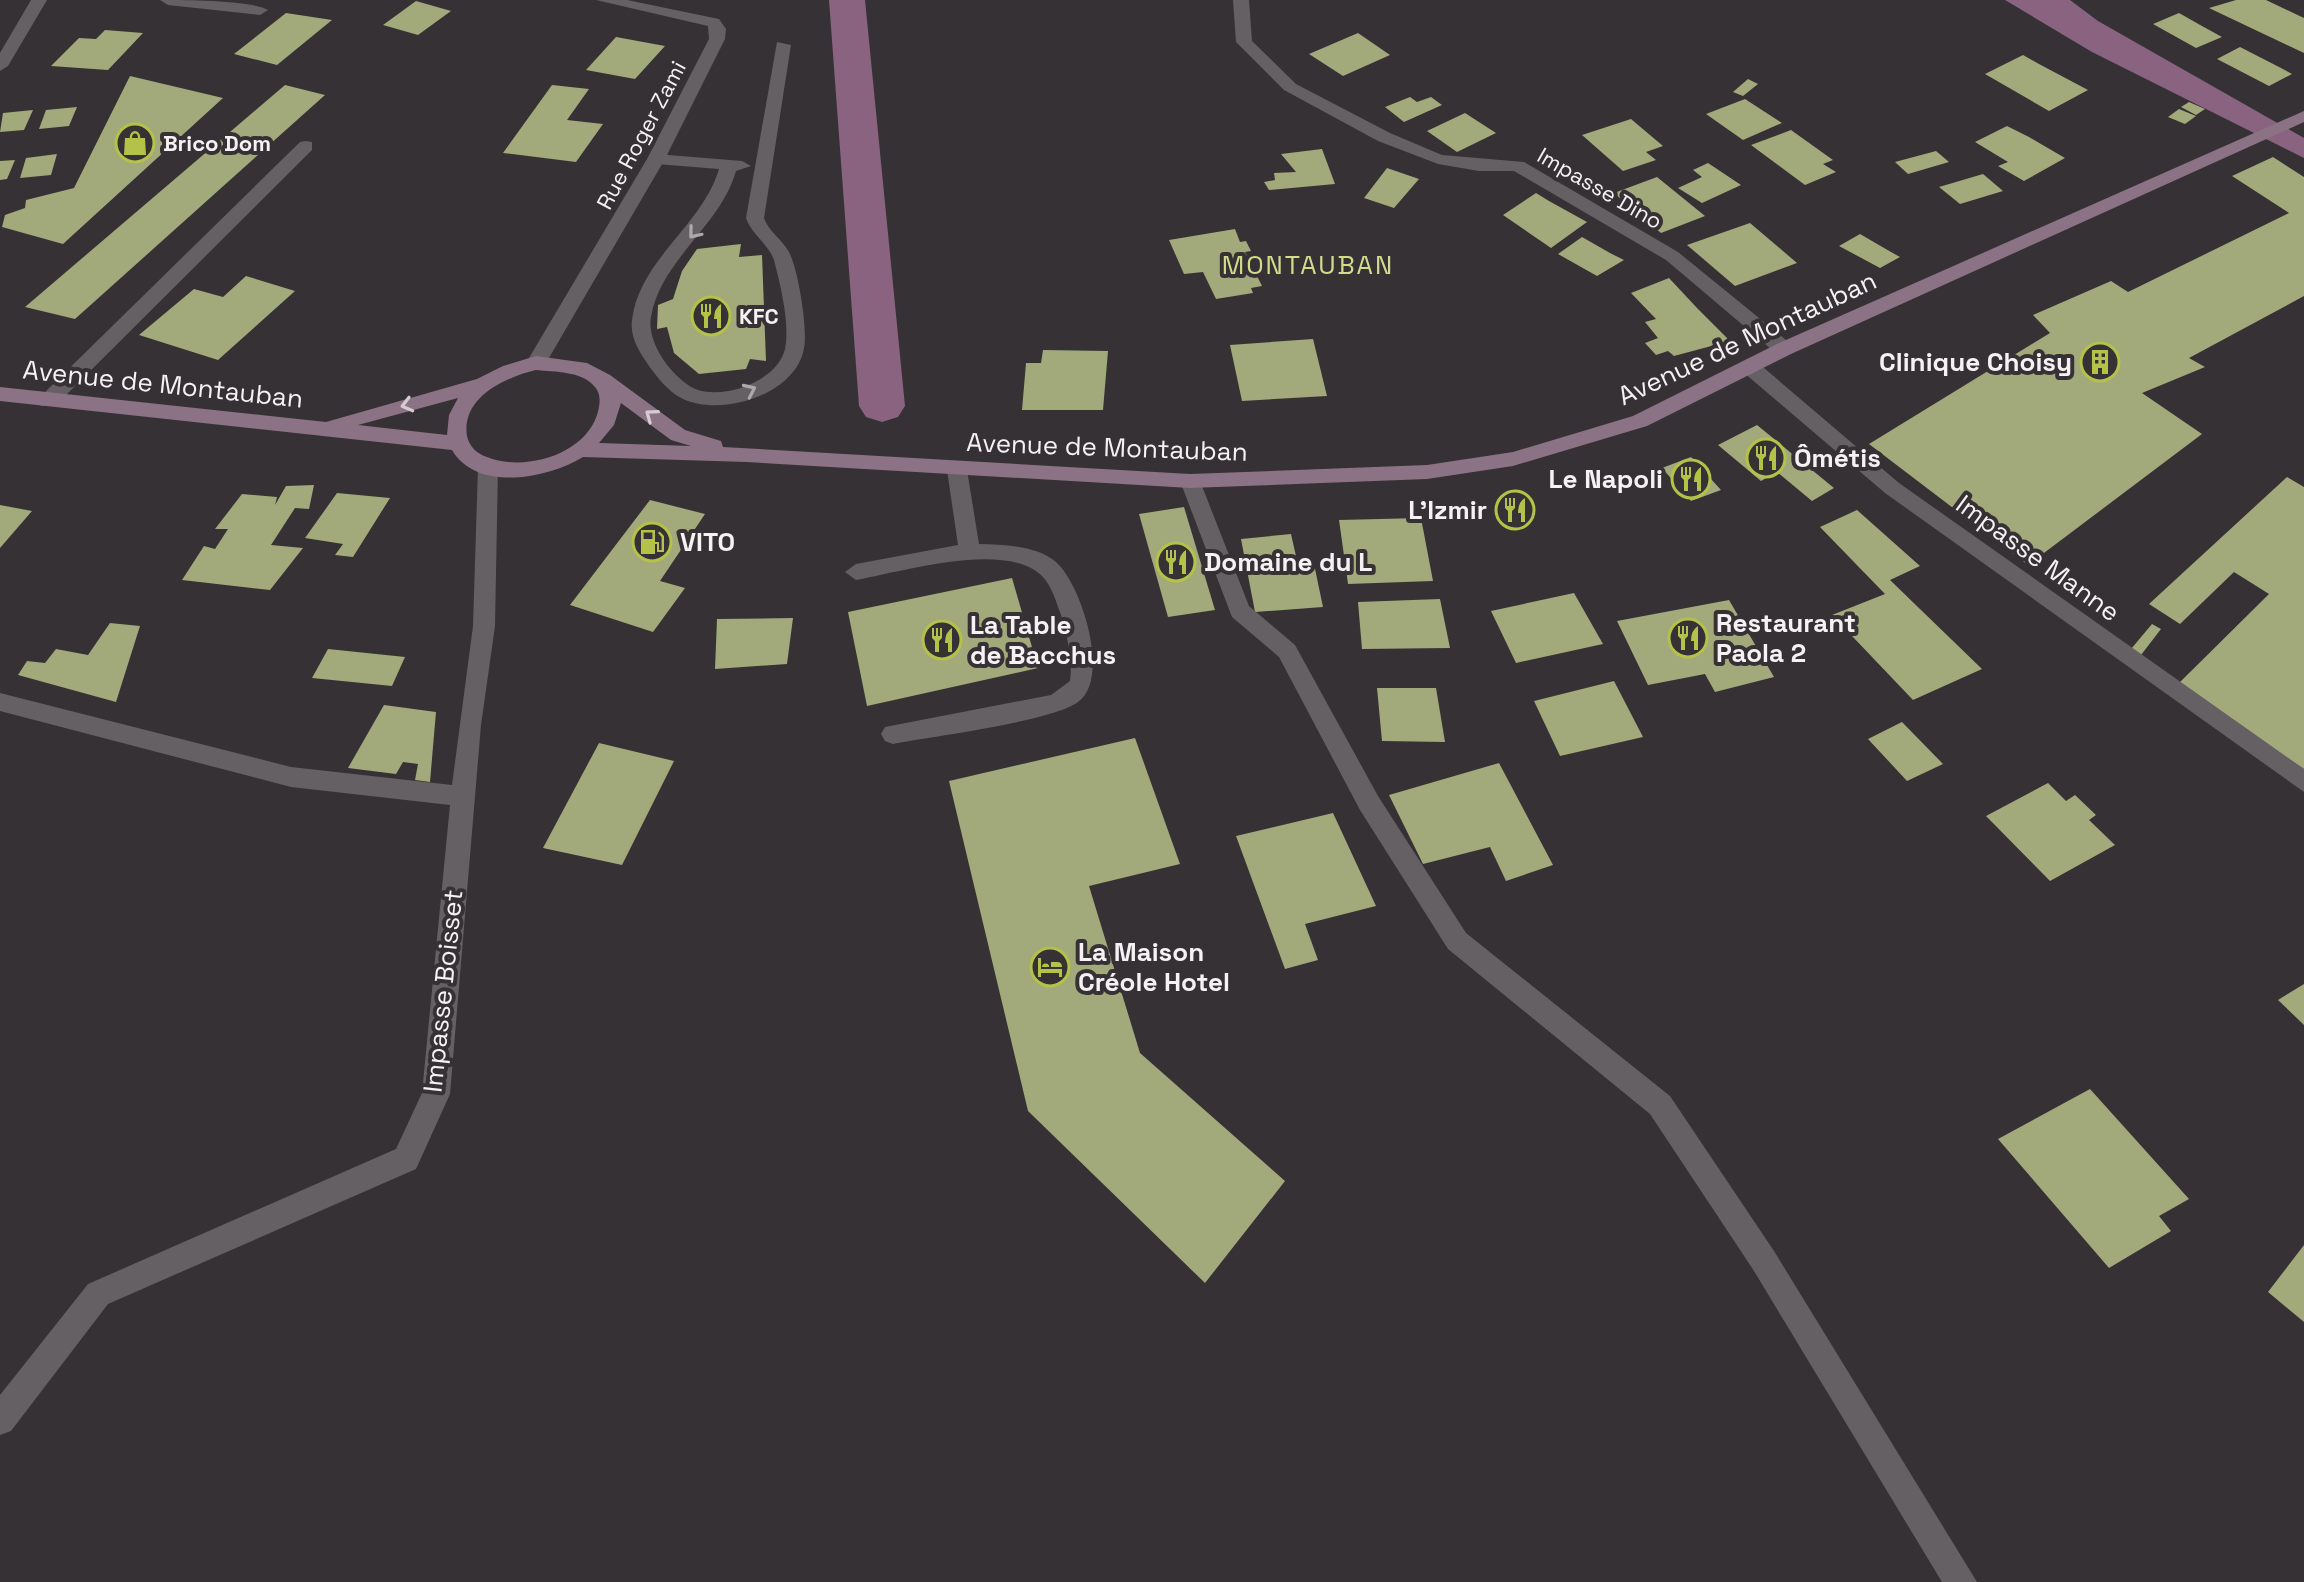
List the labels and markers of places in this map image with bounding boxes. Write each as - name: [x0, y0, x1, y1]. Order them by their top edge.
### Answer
- shop icon: Brico Dom: [114, 122, 156, 164]
- place label: Brico Dom: [163, 129, 271, 157]
- restaurant icon: KFC: [690, 295, 732, 337]
- place label: KFC: [739, 302, 779, 330]
- building icon: Clinique Choisy: [2079, 341, 2121, 383]
- place label: Clinique Choisy: [1879, 345, 2072, 379]
- restaurant icon: Ômétis: [1745, 437, 1787, 479]
- place label: Ômétis: [1794, 441, 1881, 475]
- restaurant icon: Le Napoli: [1670, 458, 1712, 500]
- place label: Le Napoli: [1549, 462, 1663, 496]
- restaurant icon: L'Izmir: [1494, 489, 1536, 531]
- place label: L'Izmir: [1408, 493, 1487, 527]
- fuel station icon: VITO: [631, 521, 673, 563]
- place label: VITO: [680, 525, 735, 559]
- restaurant icon: Domaine du L: [1155, 541, 1197, 583]
- place label: Domaine du L: [1204, 545, 1372, 579]
- place label: Restaurant Paola 2: [1716, 606, 1856, 670]
- place label: La Table de Bacchus: [970, 608, 1116, 672]
- restaurant icon: Restaurant Paola 2: [1667, 617, 1709, 659]
- restaurant icon: La Table de Bacchus: [921, 619, 963, 661]
- place label: La Maison Créole Hotel: [1078, 935, 1230, 999]
- hotel icon: La Maison Créole Hotel: [1029, 946, 1071, 988]

